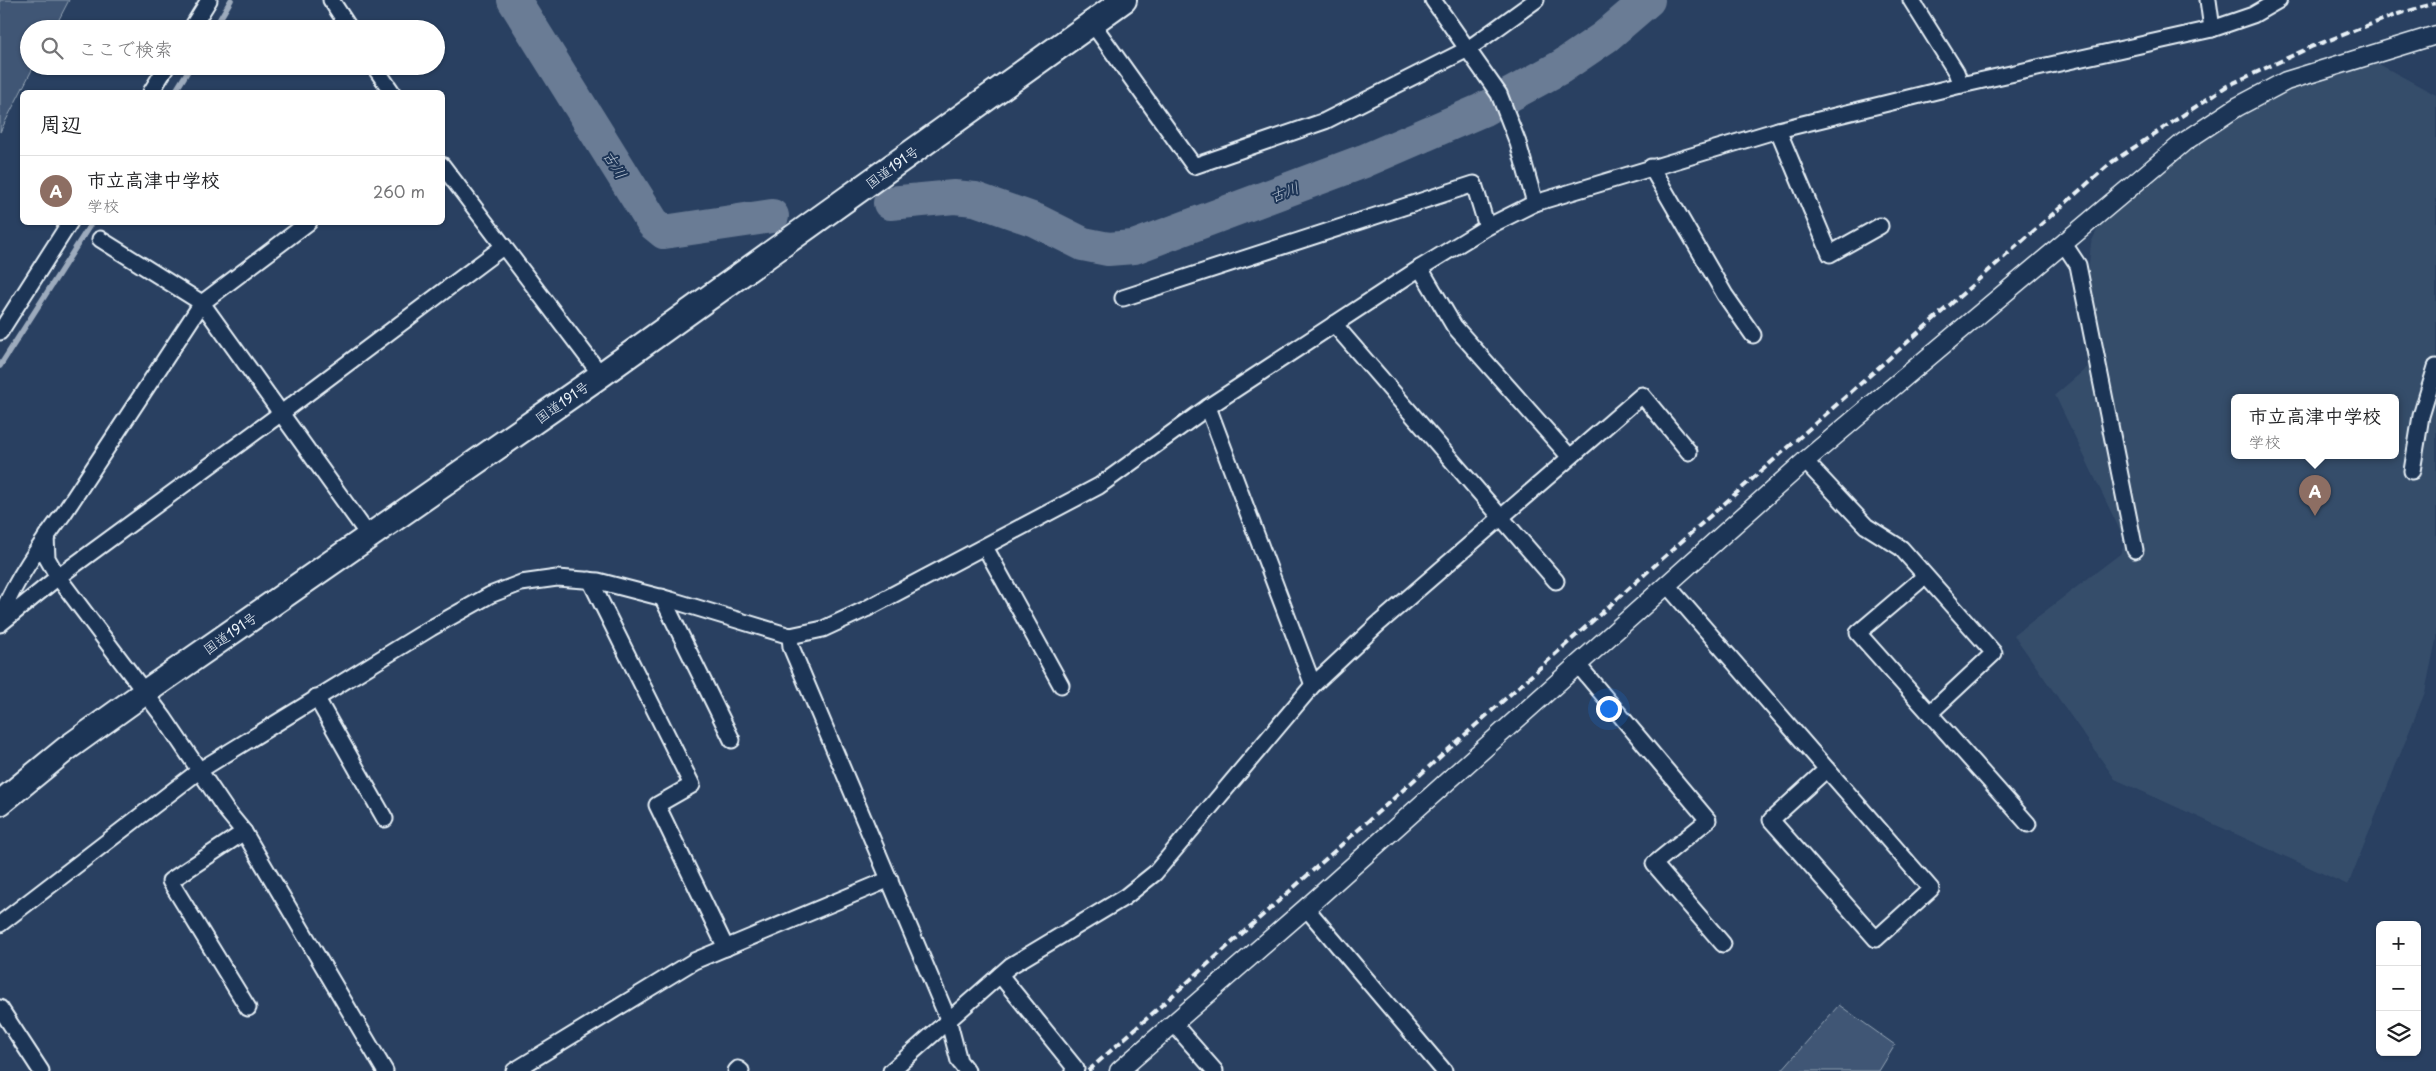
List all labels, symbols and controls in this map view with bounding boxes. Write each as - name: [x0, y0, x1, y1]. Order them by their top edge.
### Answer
- search box: [20, 20, 445, 75]
- icon: search: [38, 34, 66, 62]
- text: ここで検索: [78, 34, 173, 62]
- text: 周辺: [40, 107, 82, 139]
- street label: 国道191号: [861, 140, 923, 194]
- water label: 古川: [598, 145, 634, 183]
- text: 市立高津中学校: [87, 165, 220, 193]
- water label: 古川: [1266, 175, 1302, 207]
- text: A: [50, 179, 62, 203]
- text: 260 m: [373, 179, 425, 203]
- text: 学校: [87, 193, 119, 217]
- street label: 国道191号: [531, 376, 593, 428]
- popup: [2231, 394, 2399, 459]
- text: 市立高津中学校: [2248, 401, 2382, 429]
- text: 学校: [2248, 429, 2281, 453]
- pin: A: [2299, 475, 2331, 516]
- street label: 国道191号: [199, 607, 261, 659]
- your location: [1596, 696, 1622, 722]
- map controls: [2376, 921, 2421, 1056]
- button: +: [2376, 921, 2421, 966]
- button: −: [2376, 966, 2421, 1011]
- button: layers: [2376, 1011, 2421, 1056]

